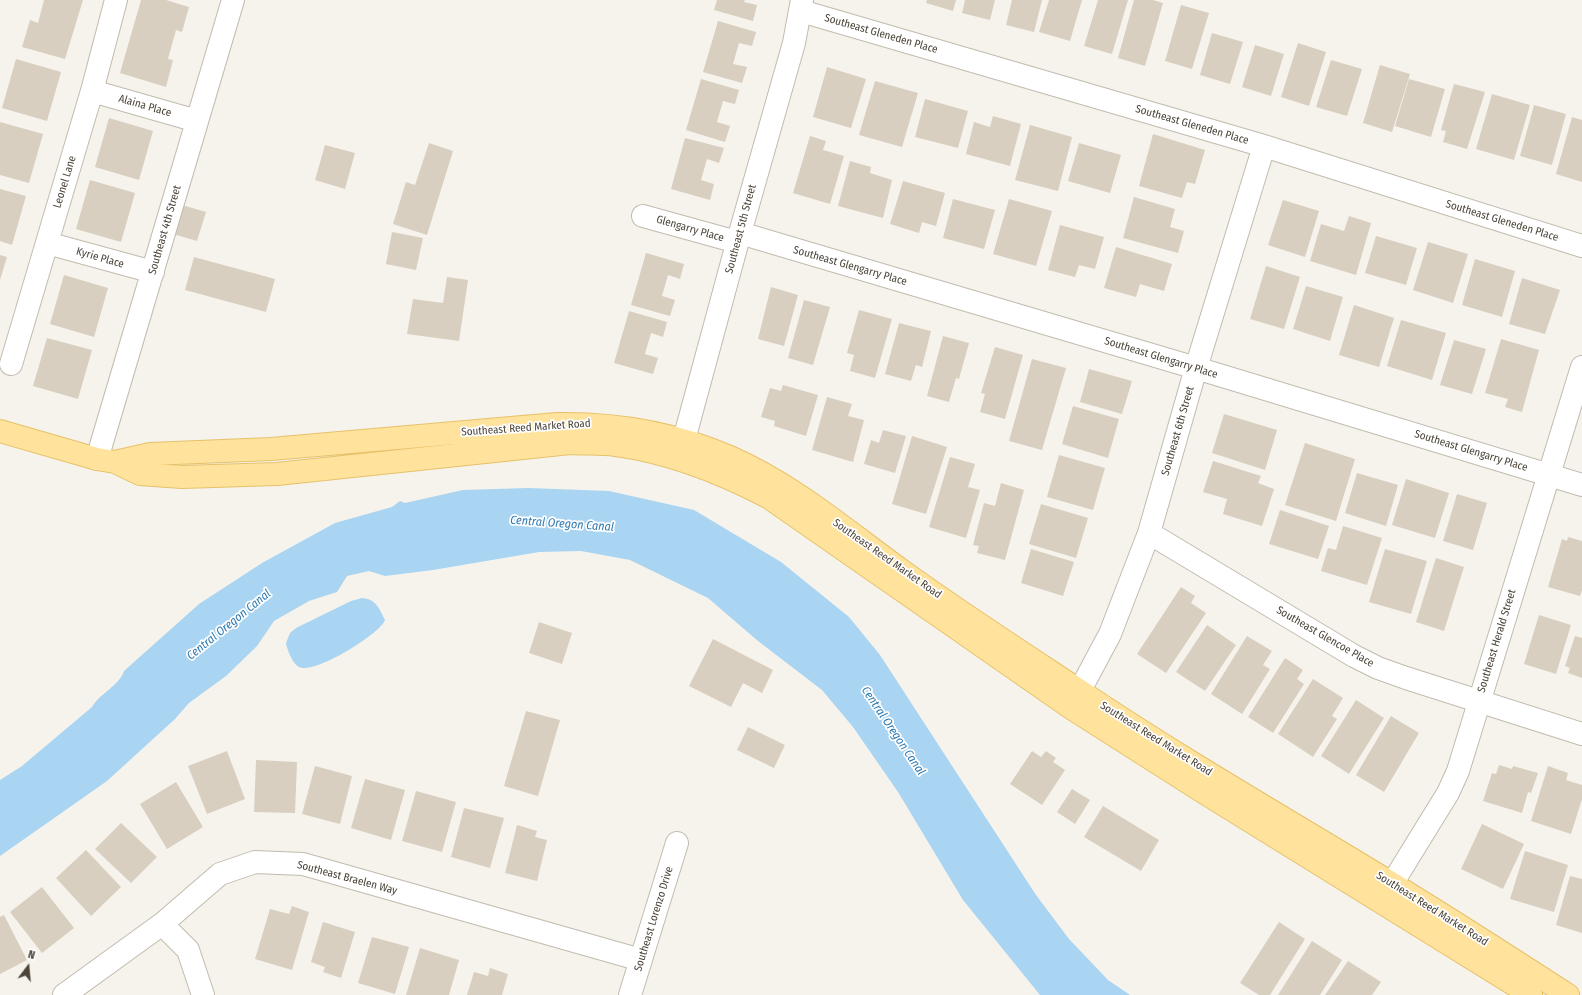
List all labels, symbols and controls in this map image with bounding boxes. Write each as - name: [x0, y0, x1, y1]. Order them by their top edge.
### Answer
- street label: Southeast Gleneden Place: [823, 11, 939, 57]
- street label: Alaina Place: [117, 92, 173, 120]
- street label: Southeast Gleneden Place: [1134, 102, 1250, 148]
- street label: Leonel Lane: [51, 154, 79, 210]
- street label: Southeast 5th Street: [723, 183, 759, 275]
- street label: Southeast 4th Street: [146, 184, 184, 276]
- street label: Southeast Gleneden Place: [1444, 198, 1560, 244]
- street label: Glengarry Place: [655, 213, 725, 245]
- street label: Southeast Glengarry Place: [792, 243, 908, 289]
- street label: Kyrie Place: [75, 245, 125, 271]
- street label: Southeast Glengarry Place: [1103, 334, 1219, 382]
- street label: Southeast 6th Street: [1159, 385, 1197, 477]
- street label: Southeast Reed Market Road: [461, 417, 591, 439]
- street label: Southeast Glengarry Place: [1413, 427, 1529, 475]
- water label: Central Oregon Canal: [510, 513, 614, 535]
- street label: Southeast Reed Market Road: [830, 516, 944, 602]
- water label: Central Oregon Canal: [184, 587, 274, 663]
- street label: Southeast Herald Street: [1475, 588, 1519, 694]
- street label: Southeast Glencoe Place: [1274, 604, 1376, 670]
- water label: Central Oregon Canal: [858, 684, 928, 778]
- street label: Southeast Reed Market Road: [1098, 699, 1214, 779]
- street label: Southeast Braelen Way: [296, 858, 398, 898]
- street label: Southeast Lorenzo Drive: [632, 865, 676, 973]
- street label: Southeast Reed Market Road: [1374, 869, 1490, 949]
- north arrow: [8, 947, 48, 987]
- text: N: [26, 948, 36, 962]

